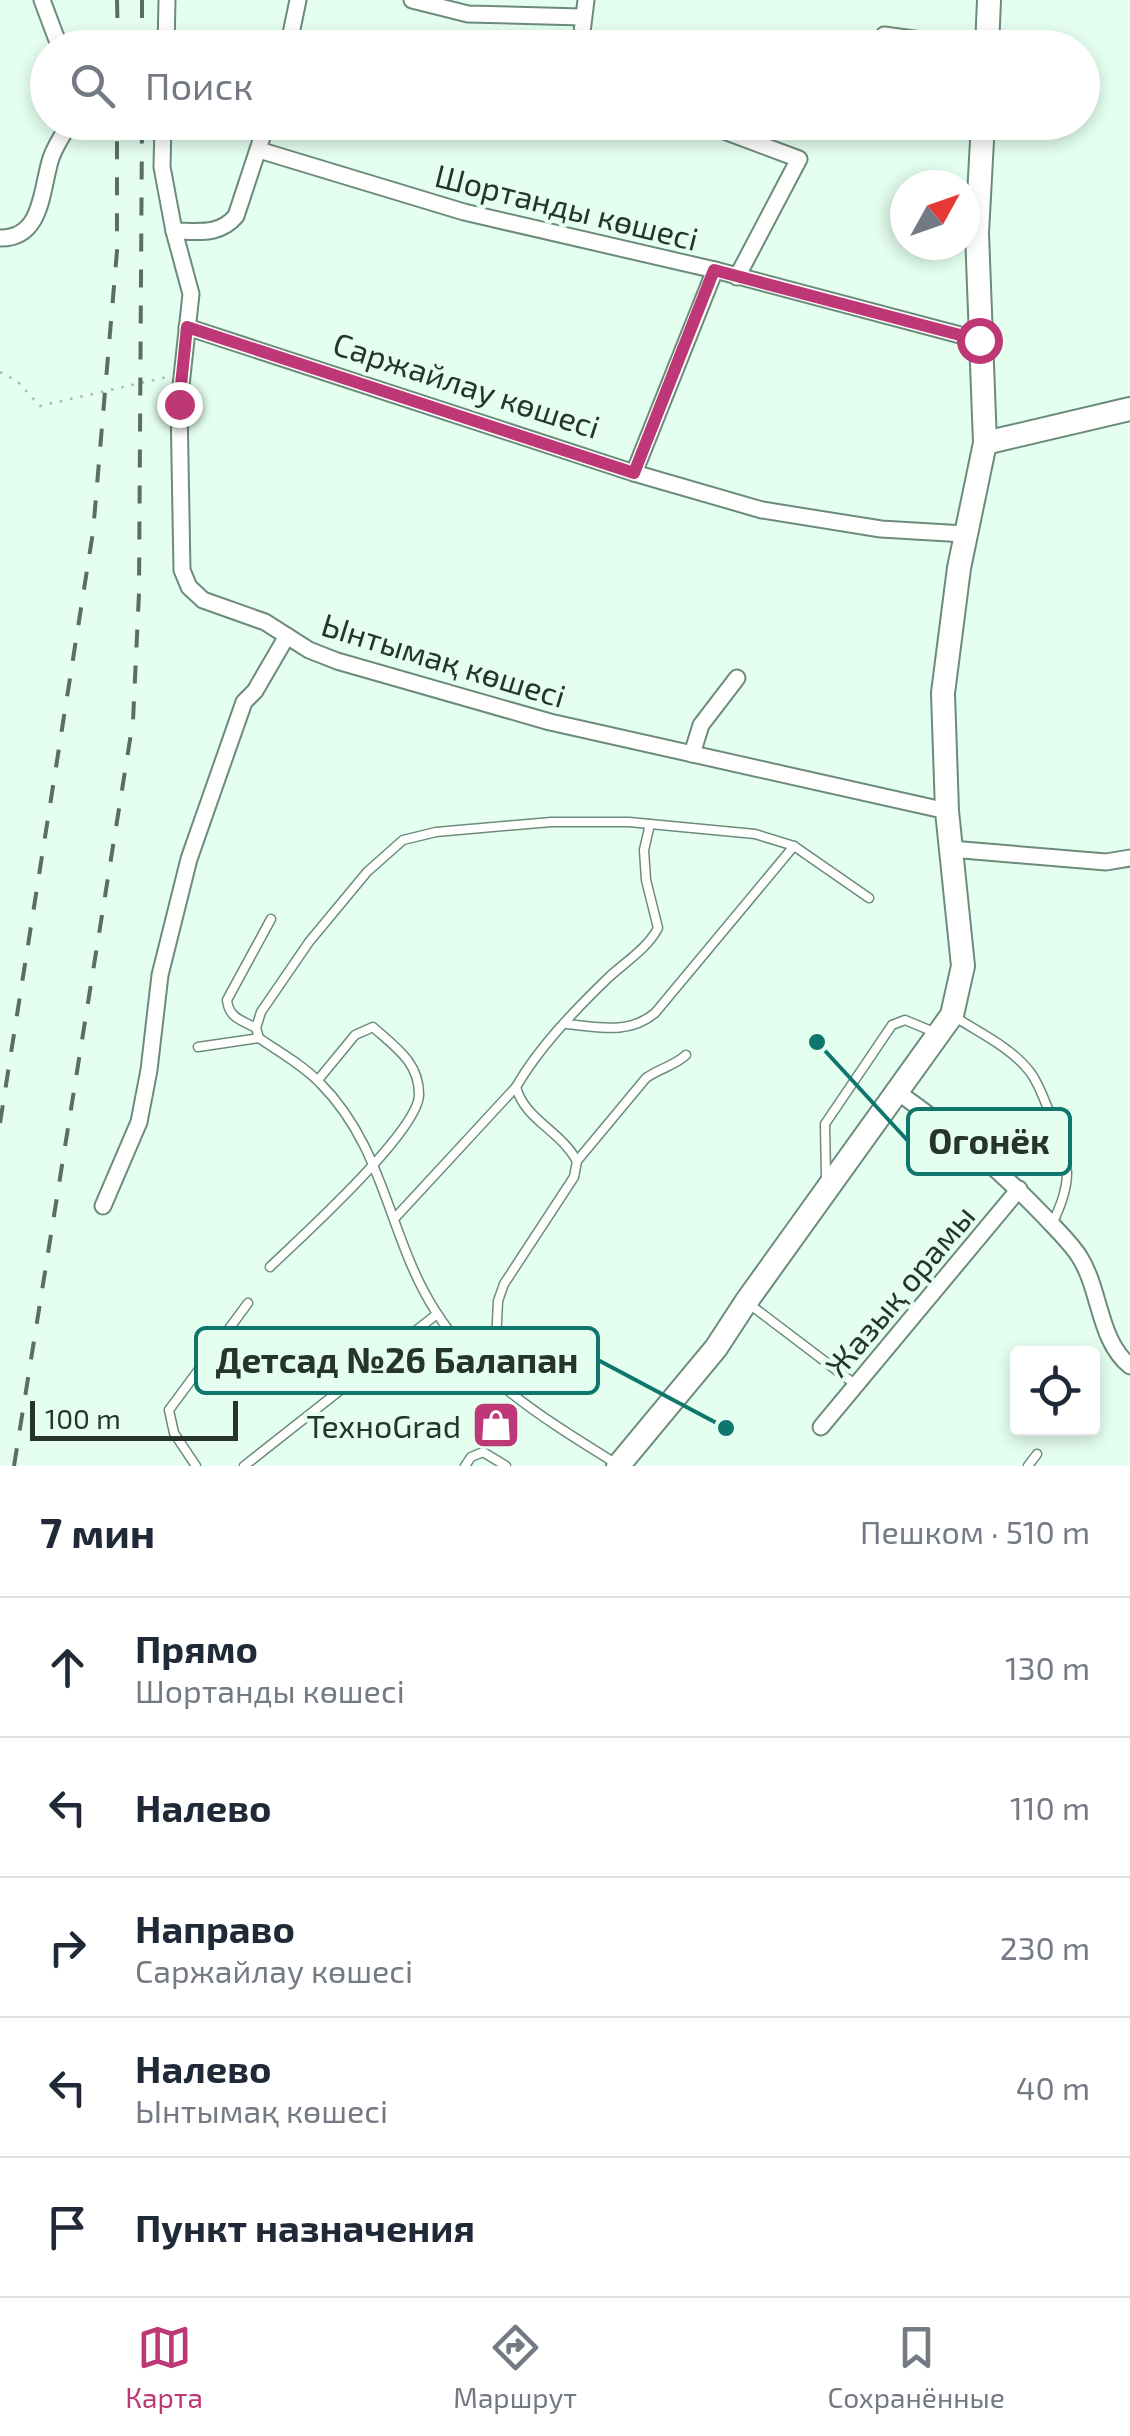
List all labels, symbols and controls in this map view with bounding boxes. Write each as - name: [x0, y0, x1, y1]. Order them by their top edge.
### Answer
- search box: [30, 30, 1100, 140]
- icon: search: [65, 58, 120, 113]
- text: Поиск: [145, 62, 254, 108]
- street label: Шортанды көшесі: [432, 155, 702, 257]
- north arrow: [890, 170, 980, 260]
- route start: [957, 318, 1003, 364]
- street label: Саржайлау көшесі: [329, 323, 605, 446]
- route end: [157, 382, 203, 428]
- street label: Ынтымақ көшесі: [317, 604, 571, 714]
- callout: Огонёк: [908, 1109, 1070, 1174]
- text: Огонёк: [928, 1119, 1050, 1161]
- street label: Жазық орамы: [816, 1197, 982, 1383]
- callout: Детсад №26 Балапан: [196, 1328, 598, 1393]
- text: Детсад №26 Балапан: [216, 1338, 578, 1380]
- map controls: [1010, 1346, 1100, 1436]
- button: locate: [1010, 1346, 1100, 1436]
- scale bar: [30, 1396, 238, 1440]
- shop icon: ТехноGrad: [470, 1399, 522, 1451]
- text: 100 m: [45, 1401, 121, 1435]
- place label: ТехноGrad: [306, 1406, 461, 1444]
- text: 7 мин: [40, 1506, 155, 1556]
- text: Пешком · 510 m: [860, 1512, 1090, 1550]
- text: Прямо: [135, 1625, 258, 1671]
- icon: ahead: [40, 1640, 95, 1695]
- text: 130 m: [1005, 1648, 1090, 1686]
- text: Шортанды көшесі: [135, 1671, 405, 1709]
- icon: left: [40, 1780, 95, 1835]
- text: Налево: [135, 1784, 271, 1830]
- text: 110 m: [1010, 1788, 1090, 1826]
- text: Направо: [135, 1905, 295, 1951]
- icon: right: [40, 1920, 95, 1975]
- text: 230 m: [1000, 1928, 1090, 1966]
- text: Саржайлау көшесі: [135, 1951, 413, 1989]
- text: Налево: [135, 2045, 271, 2091]
- icon: left: [40, 2060, 95, 2115]
- text: 40 m: [1016, 2068, 1090, 2106]
- text: Ынтымақ көшесі: [135, 2091, 388, 2129]
- icon: arrive: [40, 2200, 95, 2255]
- text: Пункт назначения: [135, 2204, 475, 2250]
- tab: Карта: [125, 2320, 203, 2414]
- tab: Маршрут: [453, 2320, 577, 2414]
- tab: Сохранённые: [827, 2320, 1005, 2414]

